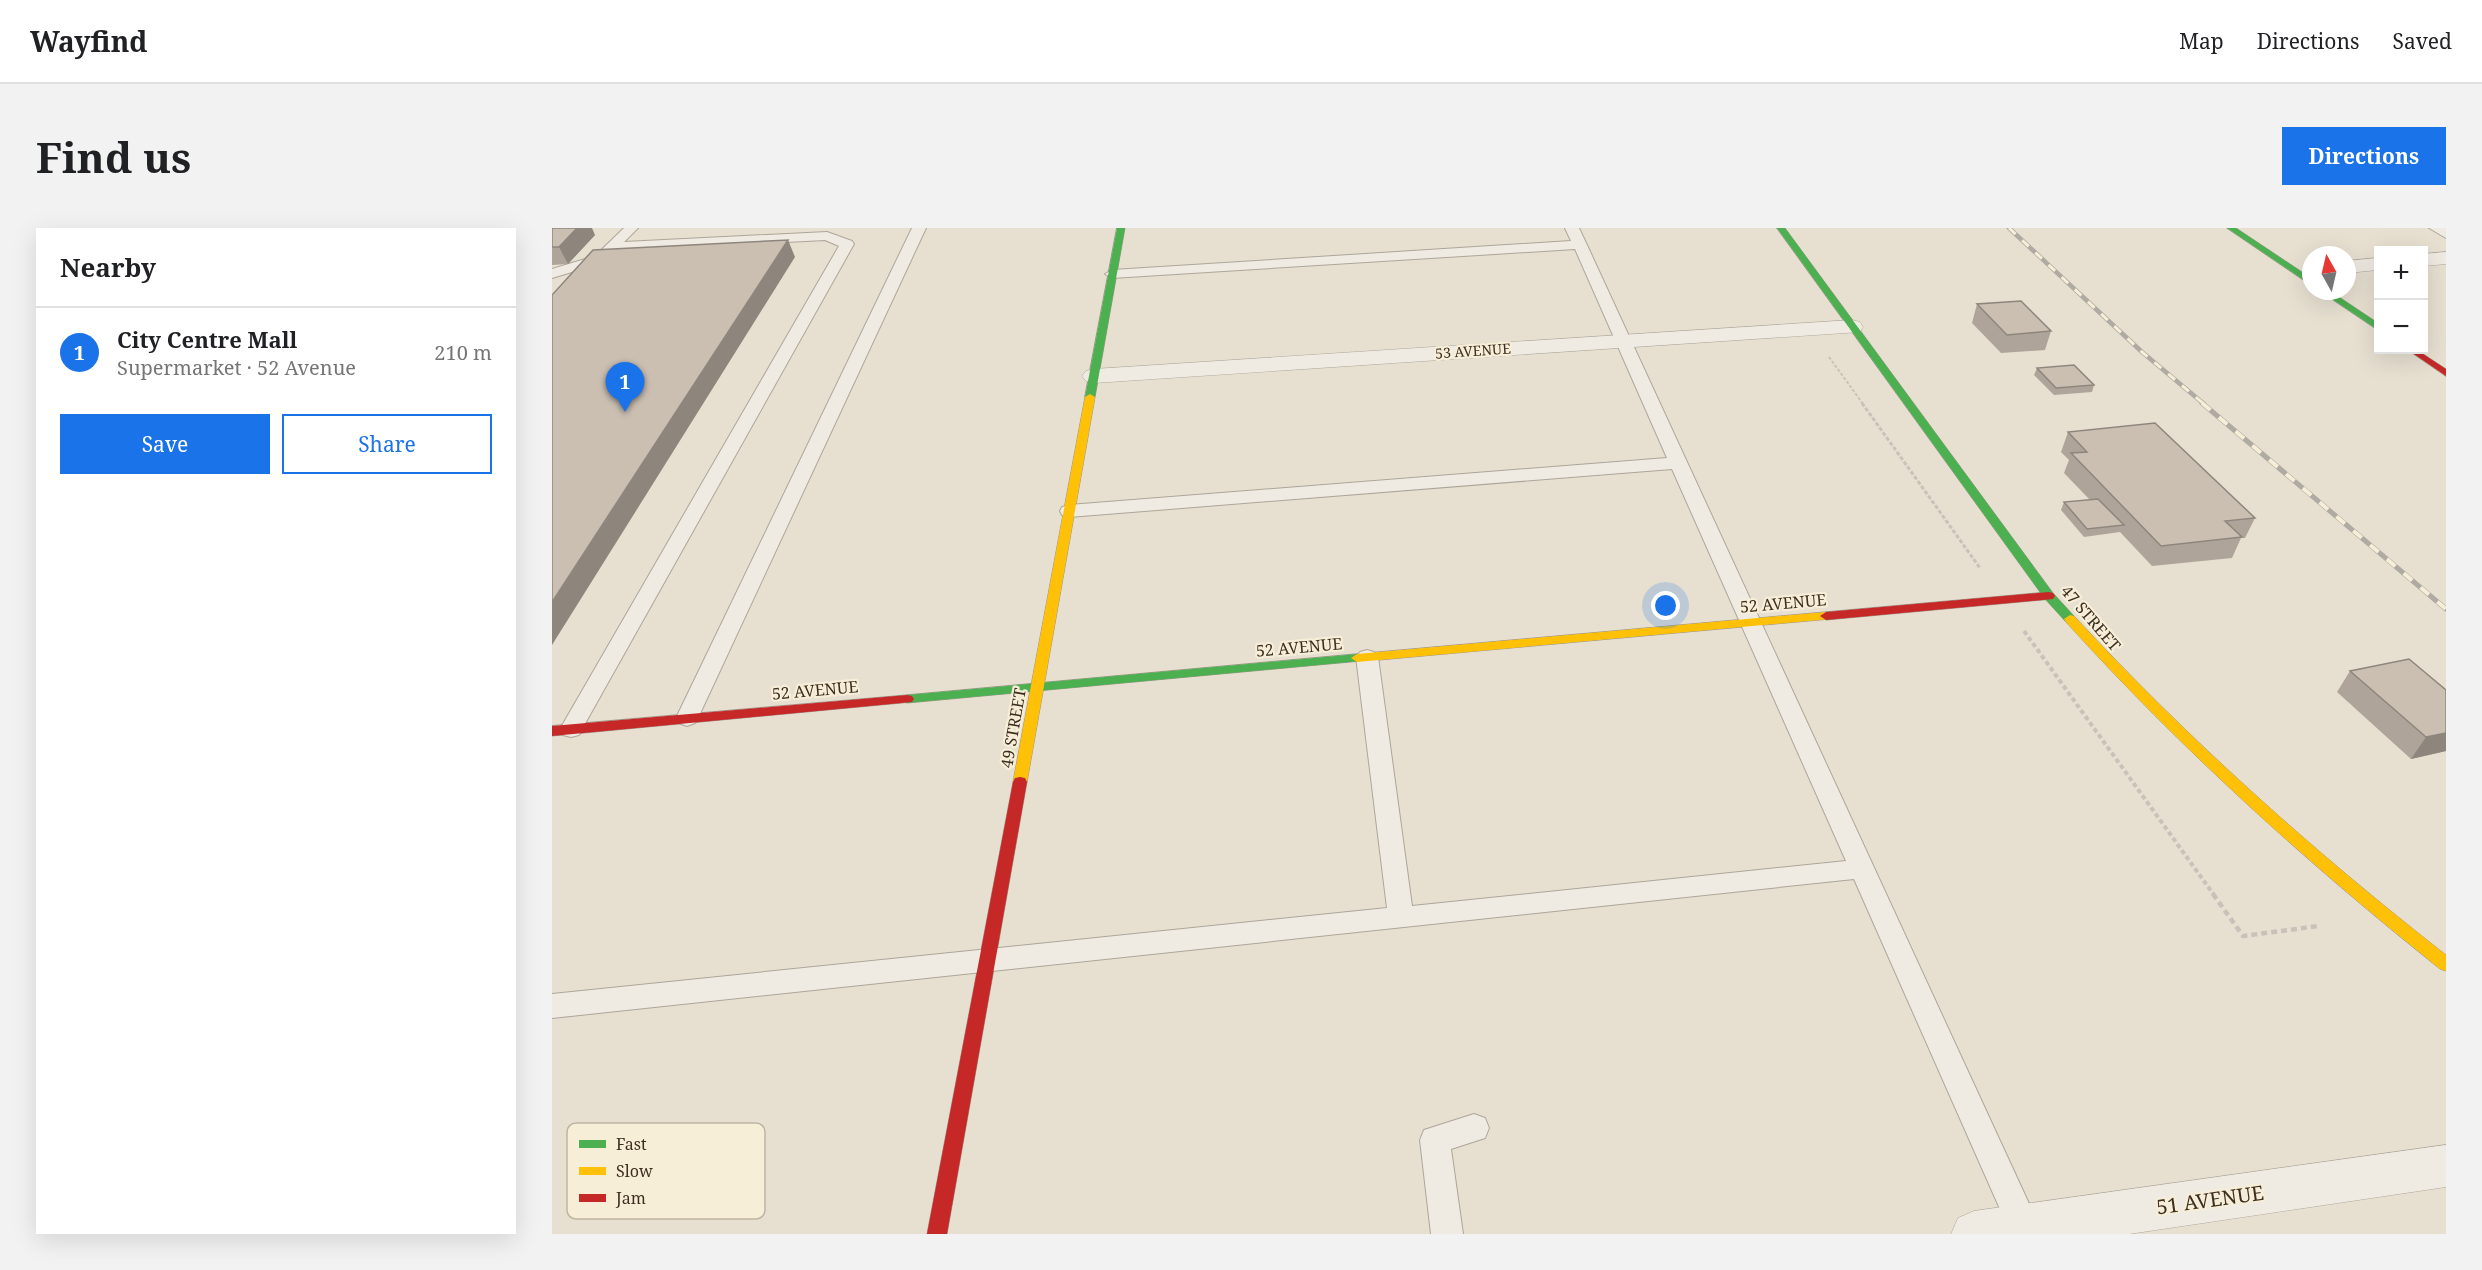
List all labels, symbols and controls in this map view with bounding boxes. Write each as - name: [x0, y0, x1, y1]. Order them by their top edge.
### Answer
- text: Wayfind: [30, 22, 148, 60]
- text: Map: [2179, 27, 2224, 55]
- text: Directions: [2257, 27, 2359, 55]
- text: Saved: [2392, 27, 2452, 55]
- button: Directions: [2282, 127, 2446, 185]
- text: Find us: [36, 128, 191, 185]
- north arrow: [2302, 246, 2356, 300]
- map controls: [2374, 246, 2428, 354]
- button: +: [2374, 246, 2428, 300]
- text: Nearby: [60, 249, 156, 285]
- button: −: [2374, 300, 2428, 354]
- text: City Centre Mall: [117, 324, 297, 354]
- street label: 53 AVENUE: [1435, 338, 1512, 363]
- text: 1: [74, 339, 85, 366]
- text: 210 m: [434, 339, 492, 366]
- text: Supermarket · 52 Avenue: [117, 354, 356, 381]
- pin: 1: [606, 362, 644, 412]
- button: Save: [60, 414, 270, 474]
- button: Share: [282, 414, 492, 474]
- street label: 47 STREET: [2056, 580, 2126, 656]
- street label: 52 AVENUE: [1739, 588, 1827, 618]
- your location: [1651, 591, 1680, 620]
- street label: 52 AVENUE: [1255, 632, 1343, 662]
- street label: 52 AVENUE: [771, 675, 859, 705]
- street label: 49 STREET: [995, 686, 1031, 770]
- legend: [567, 1123, 765, 1219]
- text: Fast: [616, 1133, 647, 1155]
- text: Slow: [616, 1160, 653, 1182]
- street label: 51 AVENUE: [2155, 1179, 2265, 1220]
- text: Jam: [615, 1187, 646, 1209]

